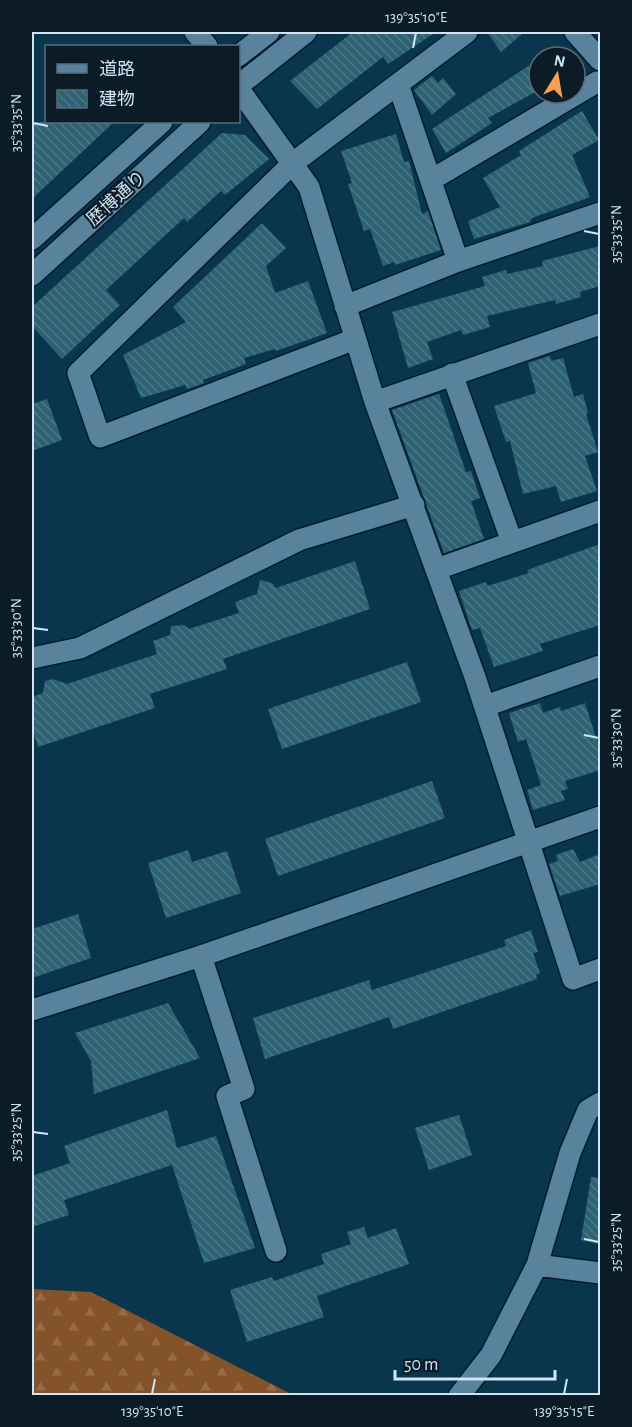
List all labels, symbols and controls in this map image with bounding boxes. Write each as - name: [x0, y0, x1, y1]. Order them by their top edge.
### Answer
- text: 139°35'10"E: [385, 10, 447, 25]
- legend: [45, 45, 240, 123]
- north arrow: [527, 45, 587, 105]
- text: N: [553, 52, 567, 70]
- text: 道路: [99, 59, 135, 79]
- text: 建物: [99, 89, 135, 109]
- text: 35°33'35"N: [9, 94, 24, 152]
- street label: 歴博通り: [83, 166, 149, 230]
- text: 35°33'35"N: [609, 205, 624, 263]
- text: 35°33'30"N: [9, 598, 24, 658]
- text: 35°33'30"N: [609, 708, 624, 768]
- text: 35°33'25"N: [9, 1102, 24, 1162]
- text: 35°33'25"N: [609, 1212, 624, 1272]
- scale bar: [395, 1343, 556, 1381]
- text: 50 m: [404, 1356, 438, 1374]
- text: 139°35'10"E: [121, 1404, 183, 1419]
- text: 139°35'15"E: [534, 1404, 594, 1419]

